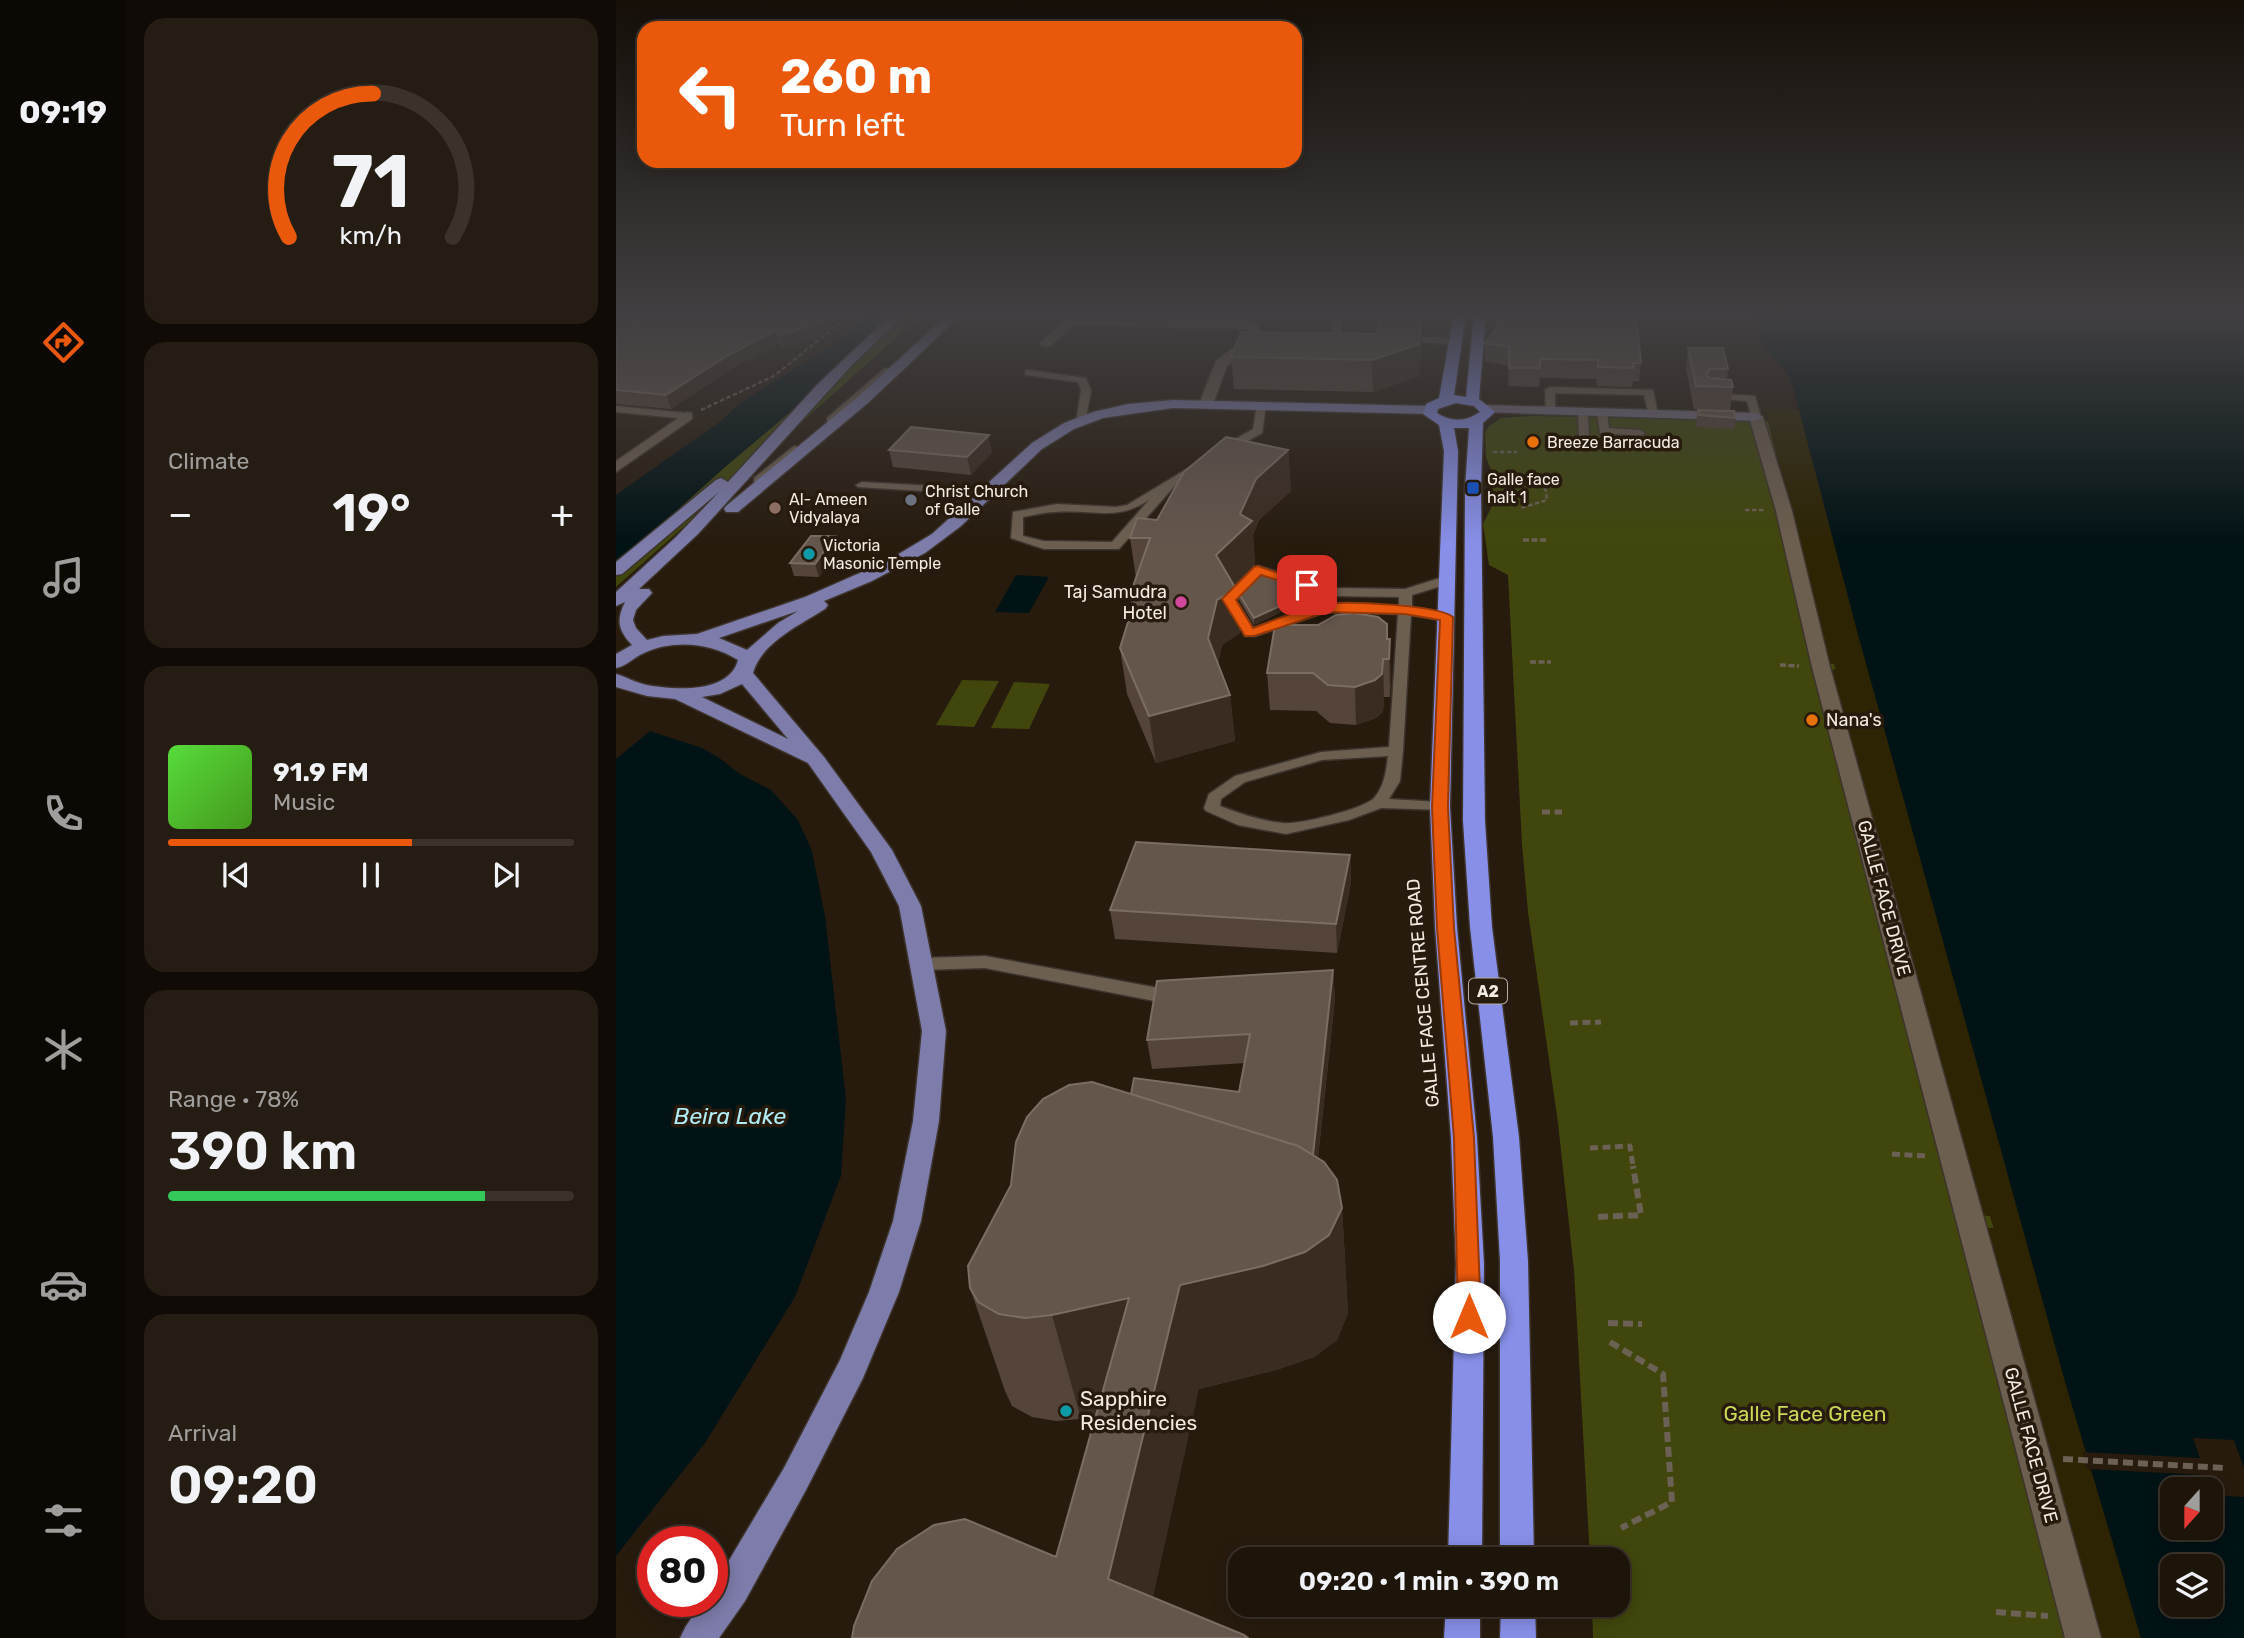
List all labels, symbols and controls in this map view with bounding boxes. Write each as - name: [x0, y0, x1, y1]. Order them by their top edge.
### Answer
- text: 260 m: [780, 47, 932, 105]
- icon: left: [665, 49, 756, 140]
- text: 09:19: [19, 93, 107, 131]
- text: Turn left: [780, 106, 905, 144]
- text: 71: [332, 139, 410, 225]
- text: km/h: [340, 221, 402, 250]
- icon: directions: [39, 318, 88, 367]
- place label: Breeze Barracuda: [1547, 433, 1680, 452]
- marker: Breeze Barracuda: [1525, 434, 1541, 450]
- text: Climate: [168, 447, 249, 475]
- place label: Galle face halt 1: [1487, 470, 1560, 507]
- marker: Galle face halt 1: [1465, 480, 1481, 496]
- text: 19°: [332, 482, 411, 544]
- place label: Christ Church of Galle: [925, 482, 1028, 519]
- place label: Al- Ameen Vidyalaya: [789, 490, 867, 527]
- text: −: [168, 491, 193, 537]
- text: +: [550, 491, 574, 537]
- marker: Christ Church of Galle: [903, 492, 919, 508]
- marker: Al- Ameen Vidyalaya: [767, 500, 783, 516]
- place label: Victoria Masonic Temple: [823, 536, 941, 573]
- marker: Victoria Masonic Temple: [801, 546, 817, 562]
- icon: music: [39, 553, 88, 602]
- pin: [1277, 555, 1337, 615]
- icon: arrive: [1288, 566, 1326, 604]
- place label: Taj Samudra Hotel: [1064, 581, 1167, 624]
- marker: Taj Samudra Hotel: [1173, 594, 1189, 610]
- place label: Nana's: [1826, 709, 1882, 731]
- marker: Nana's: [1804, 712, 1820, 728]
- text: 91.9 FM: [273, 757, 369, 788]
- text: Music: [273, 788, 335, 816]
- icon: phone: [39, 789, 88, 838]
- street label: GALLE FACE DRIVE: [1853, 818, 1915, 978]
- icon: previous: [217, 856, 255, 894]
- icon: pause: [352, 856, 390, 894]
- icon: next: [487, 856, 525, 894]
- street label: GALLE FACE CENTRE ROAD: [1402, 878, 1444, 1108]
- road number: A2: [1469, 979, 1507, 1004]
- icon: climate: [39, 1025, 88, 1074]
- text: Range · 78%: [168, 1085, 299, 1113]
- water label: Beira Lake: [674, 1102, 786, 1130]
- text: 390 km: [168, 1120, 357, 1182]
- icon: car: [39, 1260, 88, 1309]
- position arrow: [1432, 1280, 1506, 1354]
- street label: GALLE FACE DRIVE: [2000, 1365, 2062, 1525]
- place label: Sapphire Residencies: [1080, 1386, 1197, 1435]
- park label: Galle Face Green: [1723, 1401, 1887, 1426]
- marker: Sapphire Residencies: [1058, 1403, 1074, 1419]
- text: Arrival: [168, 1419, 237, 1447]
- text: 09:20: [168, 1454, 318, 1516]
- north arrow: [2160, 1477, 2222, 1540]
- map controls: [2160, 1477, 2223, 1617]
- icon: filters: [39, 1496, 88, 1545]
- speed limit sign: 80: [637, 1526, 728, 1617]
- button: layers: [2160, 1554, 2223, 1617]
- text: 09:20 · 1 min · 390 m: [1299, 1566, 1559, 1597]

